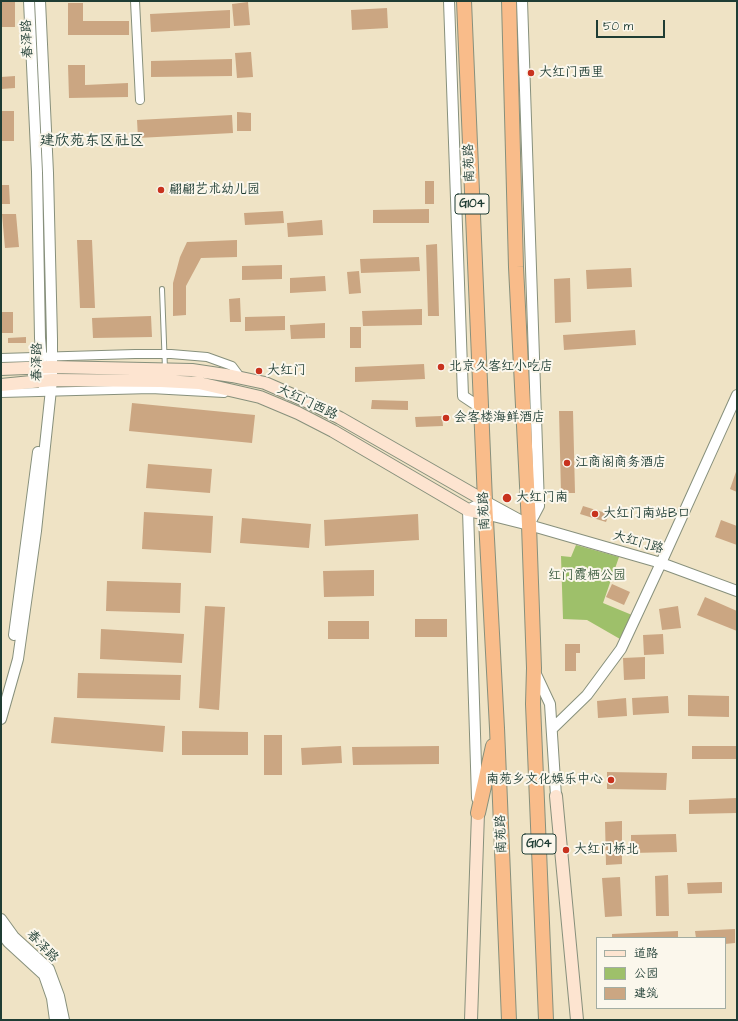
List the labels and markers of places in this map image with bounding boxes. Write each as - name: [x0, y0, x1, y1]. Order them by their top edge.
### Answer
- place label: 大红门西里: [539, 65, 604, 81]
- marker: 大红门西里: [526, 68, 536, 78]
- place label: 翩翩艺术幼儿园: [169, 182, 260, 198]
- marker: 翩翩艺术幼儿园: [156, 185, 166, 195]
- place label: 北京久客红小吃店: [449, 359, 553, 375]
- marker: 北京久客红小吃店: [436, 362, 446, 372]
- place label: 大红门: [267, 363, 306, 379]
- marker: 大红门: [254, 366, 264, 376]
- place label: 会客楼海鲜酒店: [454, 410, 545, 426]
- marker: 会客楼海鲜酒店: [441, 413, 451, 423]
- place label: 江商阁商务酒店: [575, 455, 666, 471]
- marker: 江商阁商务酒店: [562, 458, 572, 468]
- place label: 大红门南: [516, 490, 568, 506]
- marker: 大红门南: [501, 492, 513, 504]
- place label: 大红门南站B口: [603, 506, 690, 522]
- marker: 大红门南站B口: [590, 509, 600, 519]
- place label: 南苑乡文化娱乐中心: [486, 772, 603, 788]
- marker: 南苑乡文化娱乐中心: [606, 775, 616, 785]
- place label: 大红门桥北: [574, 842, 639, 858]
- marker: 大红门桥北: [561, 845, 571, 855]

